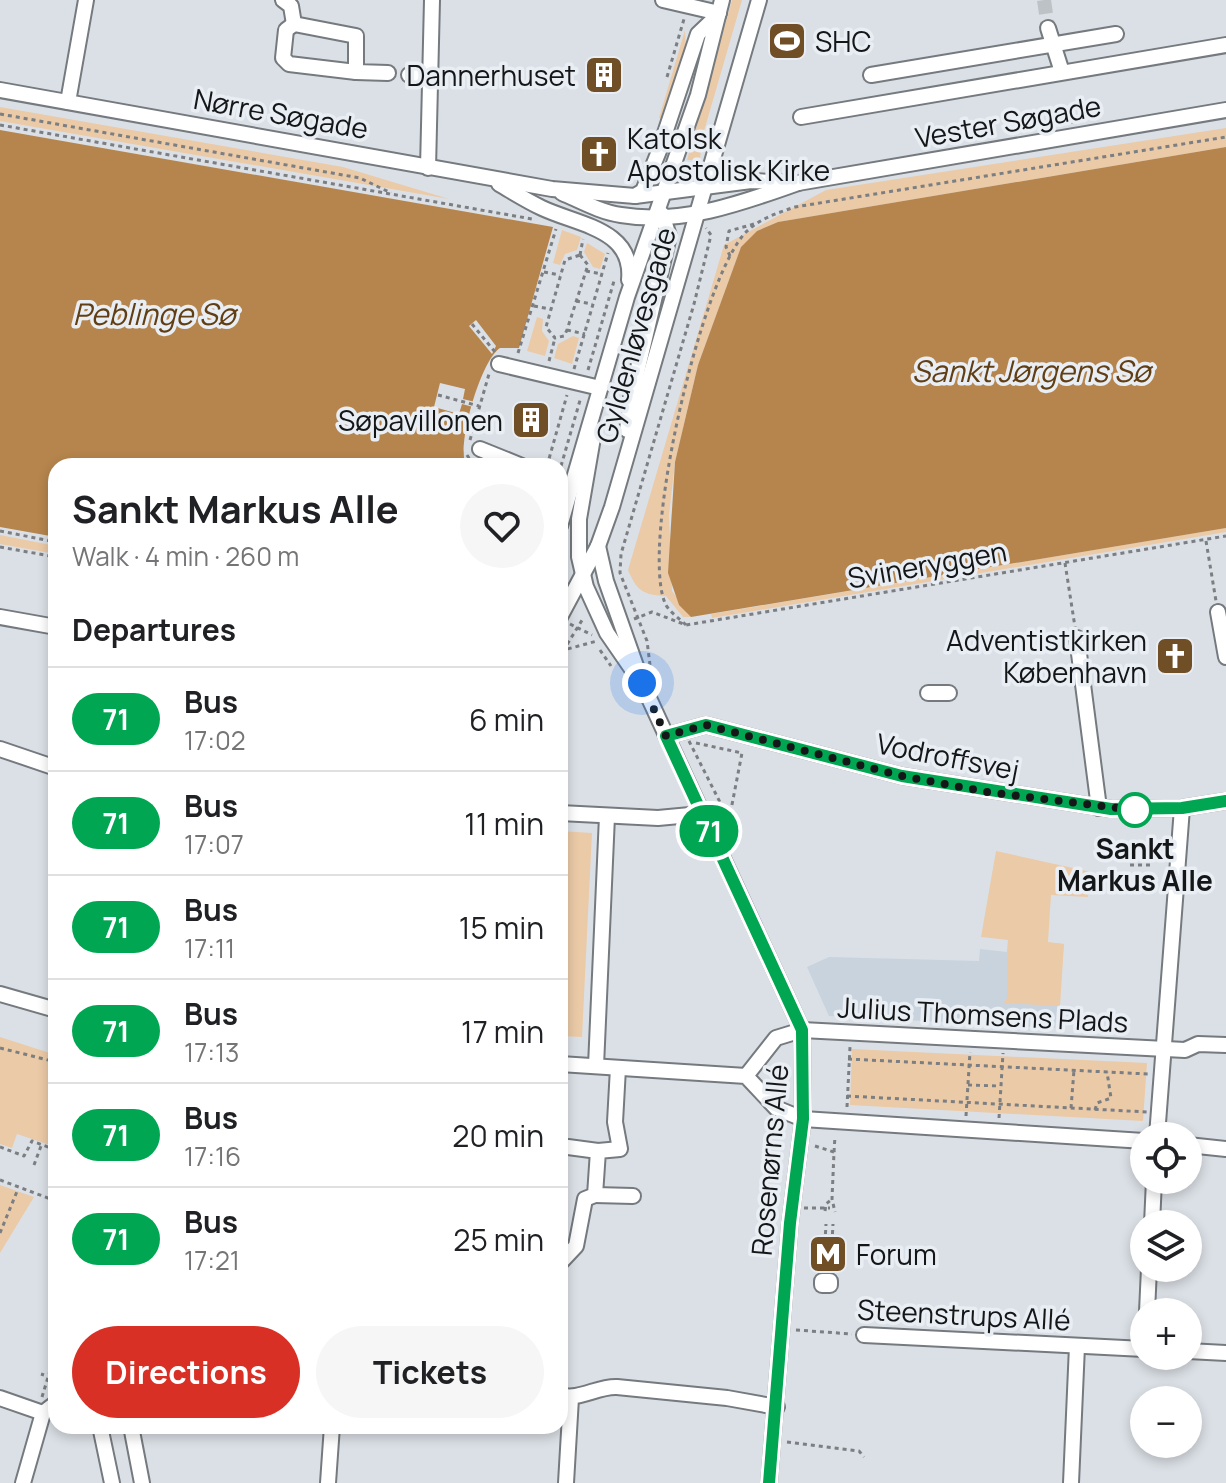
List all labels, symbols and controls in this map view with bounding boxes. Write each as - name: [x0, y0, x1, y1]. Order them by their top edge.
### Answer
- sports icon: SHC: [766, 20, 808, 62]
- place label: SHC: [815, 22, 871, 60]
- building icon: Dannerhuset: [583, 54, 625, 96]
- place label: Dannerhuset: [406, 56, 576, 94]
- street label: Nørre Søgade: [191, 79, 371, 147]
- street label: Vester Søgade: [912, 86, 1104, 156]
- place label: Katolsk Apostolisk Kirke: [627, 119, 830, 189]
- church icon: Katolsk Apostolisk Kirke: [578, 133, 620, 175]
- street label: Gyldenløvesgade: [586, 223, 684, 447]
- water label: Peblinge Sø: [73, 293, 239, 334]
- water label: Sankt Jørgens Sø: [912, 350, 1153, 391]
- building icon: Søpavillonen: [510, 399, 552, 441]
- place label: Søpavillonen: [338, 401, 503, 439]
- text: Sankt Markus Alle: [72, 482, 399, 534]
- button: heart: [460, 484, 544, 568]
- street label: Svineryggen: [844, 531, 1010, 597]
- text: Walk · 4 min · 260 m: [72, 538, 299, 574]
- text: Departures: [72, 609, 236, 650]
- place label: Adventistkirken København: [946, 621, 1147, 691]
- church icon: Adventistkirken København: [1154, 635, 1196, 677]
- your location: [622, 663, 662, 703]
- text: Bus: [184, 681, 238, 722]
- text: 6 min: [469, 699, 544, 740]
- text: 71: [102, 700, 130, 738]
- text: 17:02: [184, 722, 246, 758]
- street label: Vodroffsvej: [873, 724, 1023, 788]
- text: Bus: [184, 785, 238, 826]
- marker: Sankt Markus Alle: [1118, 793, 1152, 827]
- text: 11 min: [464, 803, 544, 844]
- text: 71: [102, 804, 130, 842]
- line badge: 71: [673, 805, 745, 857]
- text: 71: [695, 812, 723, 850]
- text: 17:07: [184, 826, 244, 862]
- place label: Sankt Markus Alle: [1057, 829, 1213, 899]
- text: Bus: [184, 889, 238, 930]
- text: 15 min: [459, 907, 544, 948]
- text: 71: [102, 908, 130, 946]
- text: 17:11: [184, 930, 235, 966]
- street label: Julius Thomsens Plads: [837, 987, 1129, 1041]
- text: Bus: [184, 993, 238, 1034]
- text: 17 min: [461, 1011, 544, 1052]
- text: 71: [102, 1012, 130, 1050]
- text: 17:13: [184, 1034, 239, 1070]
- street label: Rosenørns Allé: [742, 1063, 796, 1257]
- text: Bus: [184, 1097, 238, 1138]
- text: 20 min: [452, 1115, 544, 1156]
- text: 71: [102, 1116, 130, 1154]
- map controls: [1130, 1122, 1202, 1458]
- button: locate: [1130, 1122, 1202, 1194]
- text: 17:16: [184, 1138, 241, 1174]
- text: Bus: [184, 1201, 238, 1242]
- button: layers: [1130, 1210, 1202, 1282]
- text: 25 min: [453, 1219, 544, 1260]
- text: 71: [102, 1220, 130, 1258]
- metro station icon: Forum: [807, 1233, 849, 1275]
- place label: Forum: [856, 1235, 937, 1273]
- text: 17:21: [184, 1242, 240, 1278]
- street label: Steenstrups Allé: [856, 1289, 1072, 1339]
- button: +: [1130, 1298, 1202, 1370]
- button: Directions: [72, 1326, 300, 1418]
- button: Tickets: [316, 1326, 544, 1418]
- button: −: [1130, 1386, 1202, 1458]

